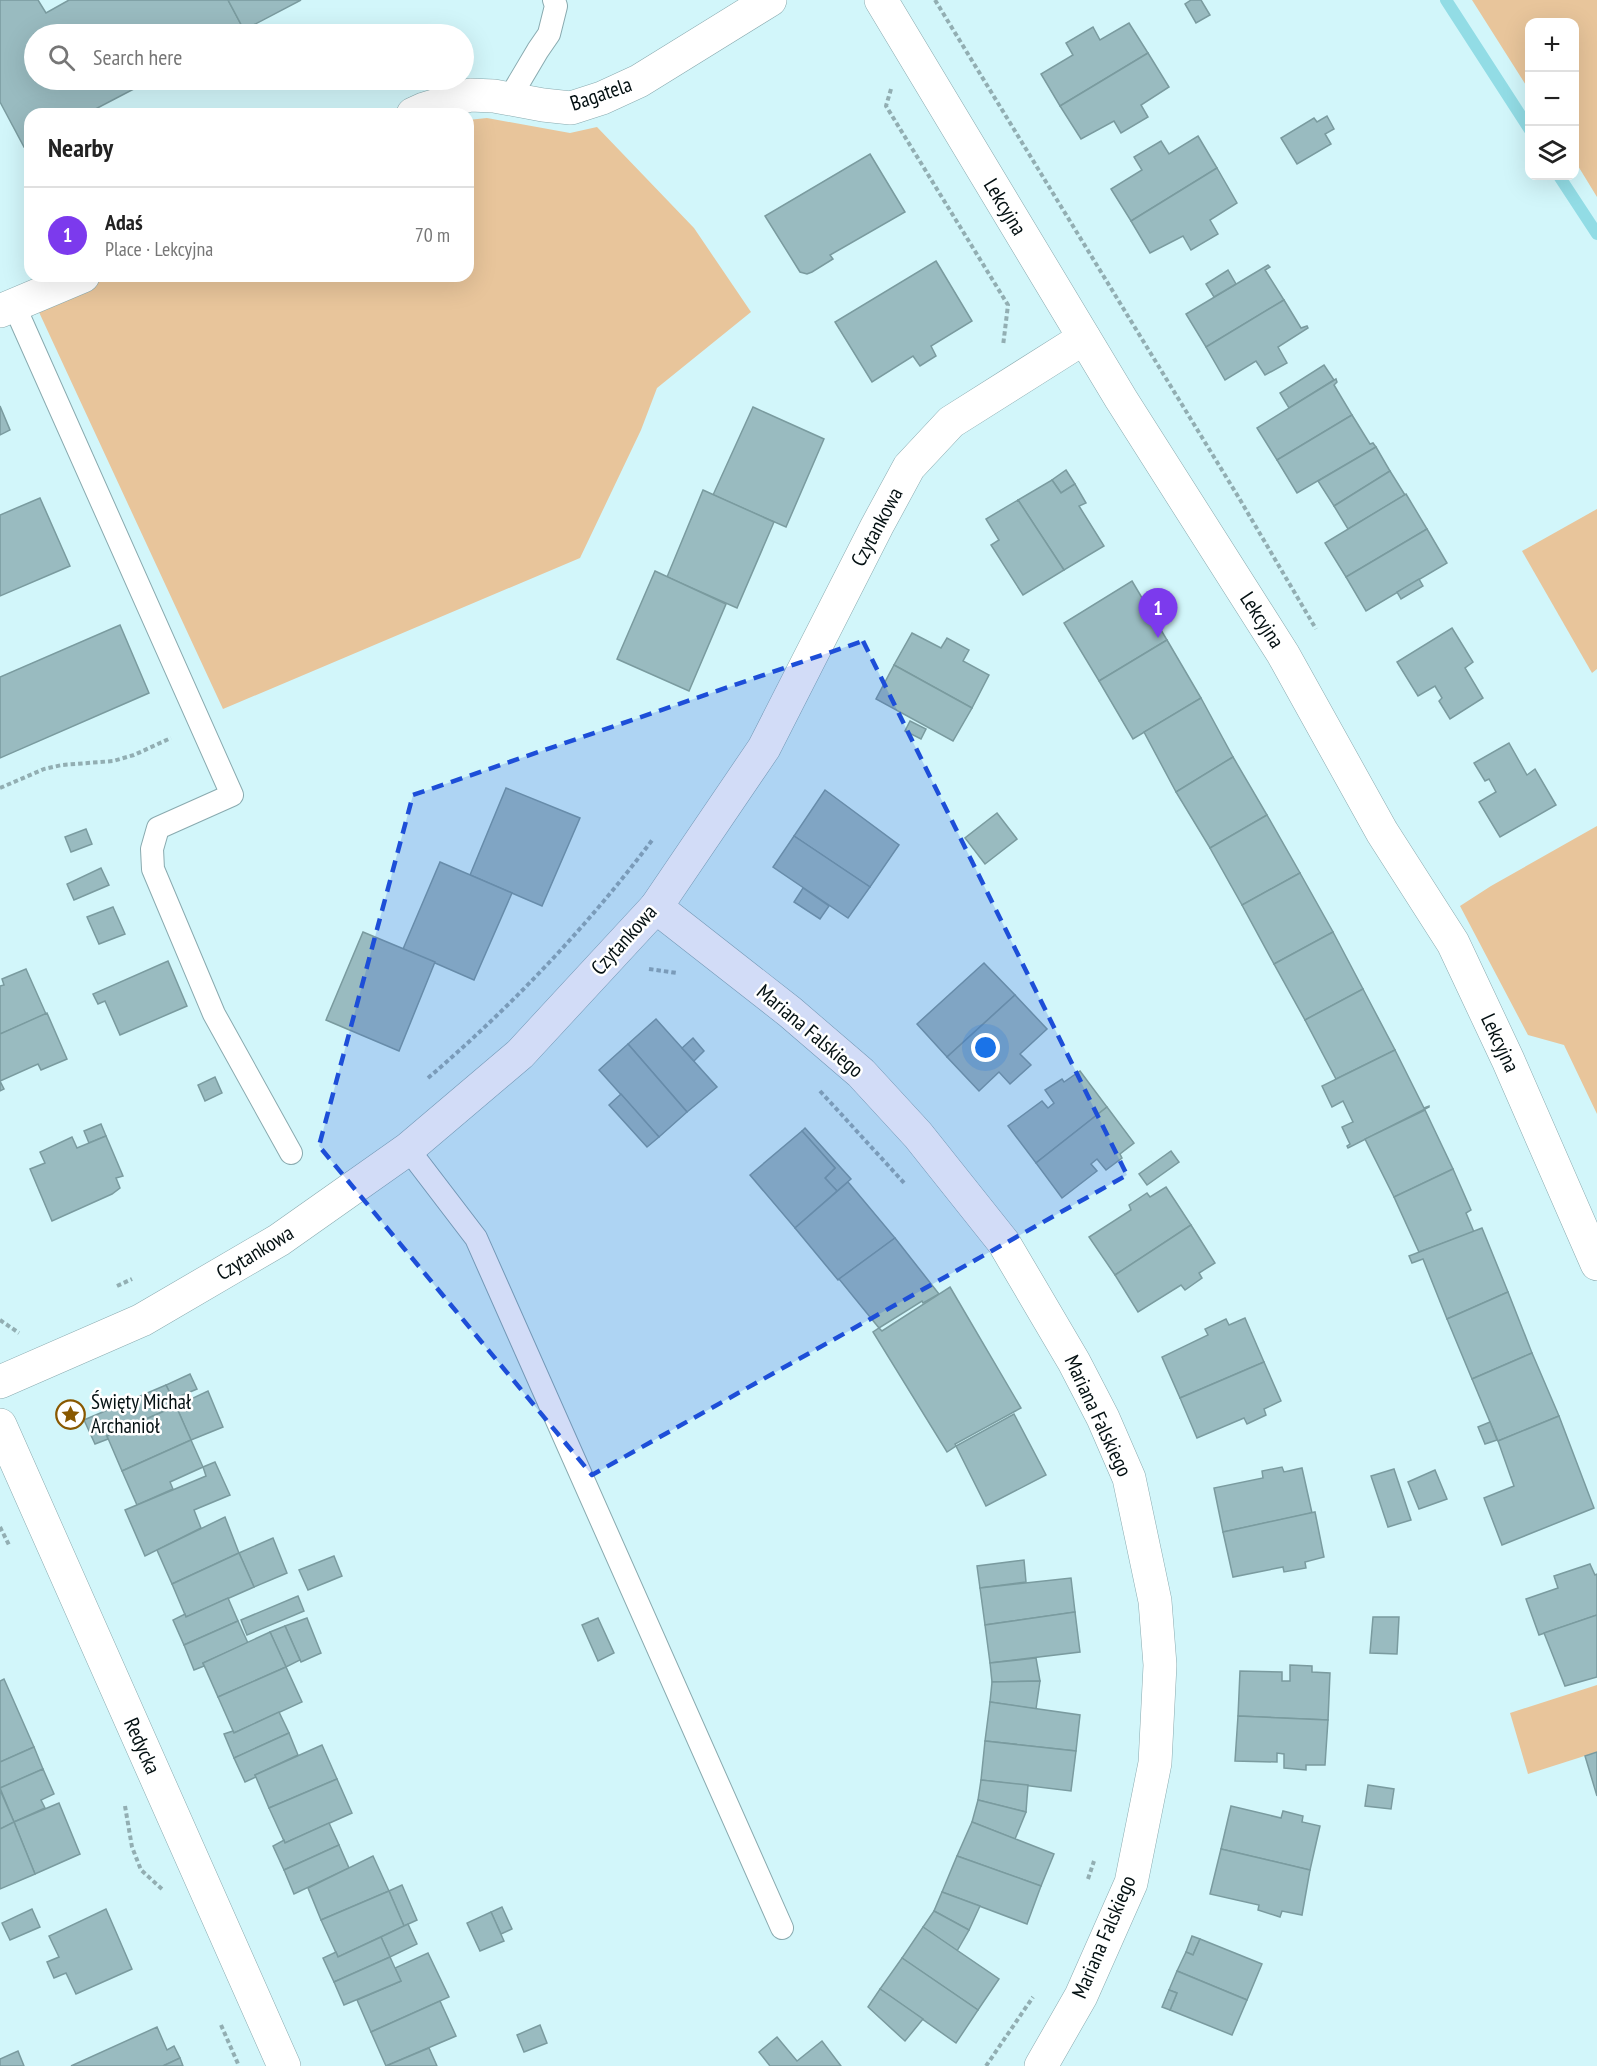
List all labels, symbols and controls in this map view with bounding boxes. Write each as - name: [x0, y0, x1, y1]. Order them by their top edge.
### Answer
- map controls: [1525, 18, 1579, 180]
- button: +: [1525, 18, 1579, 72]
- search box: [24, 24, 474, 90]
- icon: search: [45, 41, 78, 74]
- text: Search here: [93, 43, 182, 71]
- street label: Bagatela: [566, 70, 635, 117]
- button: −: [1525, 72, 1579, 126]
- button: layers: [1525, 126, 1579, 180]
- text: Nearby: [48, 131, 113, 164]
- street label: Lekcyjna: [978, 173, 1033, 240]
- text: Adaś: [105, 208, 143, 236]
- text: 1: [63, 222, 72, 248]
- text: 70 m: [415, 222, 450, 248]
- text: Place · Lekcyjna: [105, 236, 213, 262]
- street label: Czytankowa: [845, 483, 909, 571]
- street label: Lekcyjna: [1234, 587, 1291, 653]
- pin: 1: [1138, 588, 1178, 638]
- street label: Czytankowa: [585, 899, 662, 981]
- street label: Mariana Falskiego: [751, 978, 869, 1083]
- street label: Lekcyjna: [1475, 1009, 1526, 1076]
- your location: [971, 1033, 1000, 1062]
- street label: Czytankowa: [211, 1219, 298, 1286]
- street label: Mariana Falskiego: [1059, 1351, 1138, 1481]
- place label: Święty Michał Archanioł: [91, 1388, 191, 1439]
- place icon: Święty Michał Archanioł: [54, 1398, 86, 1430]
- street label: Redycka: [118, 1713, 167, 1778]
- street label: Mariana Falskiego: [1066, 1871, 1142, 2002]

